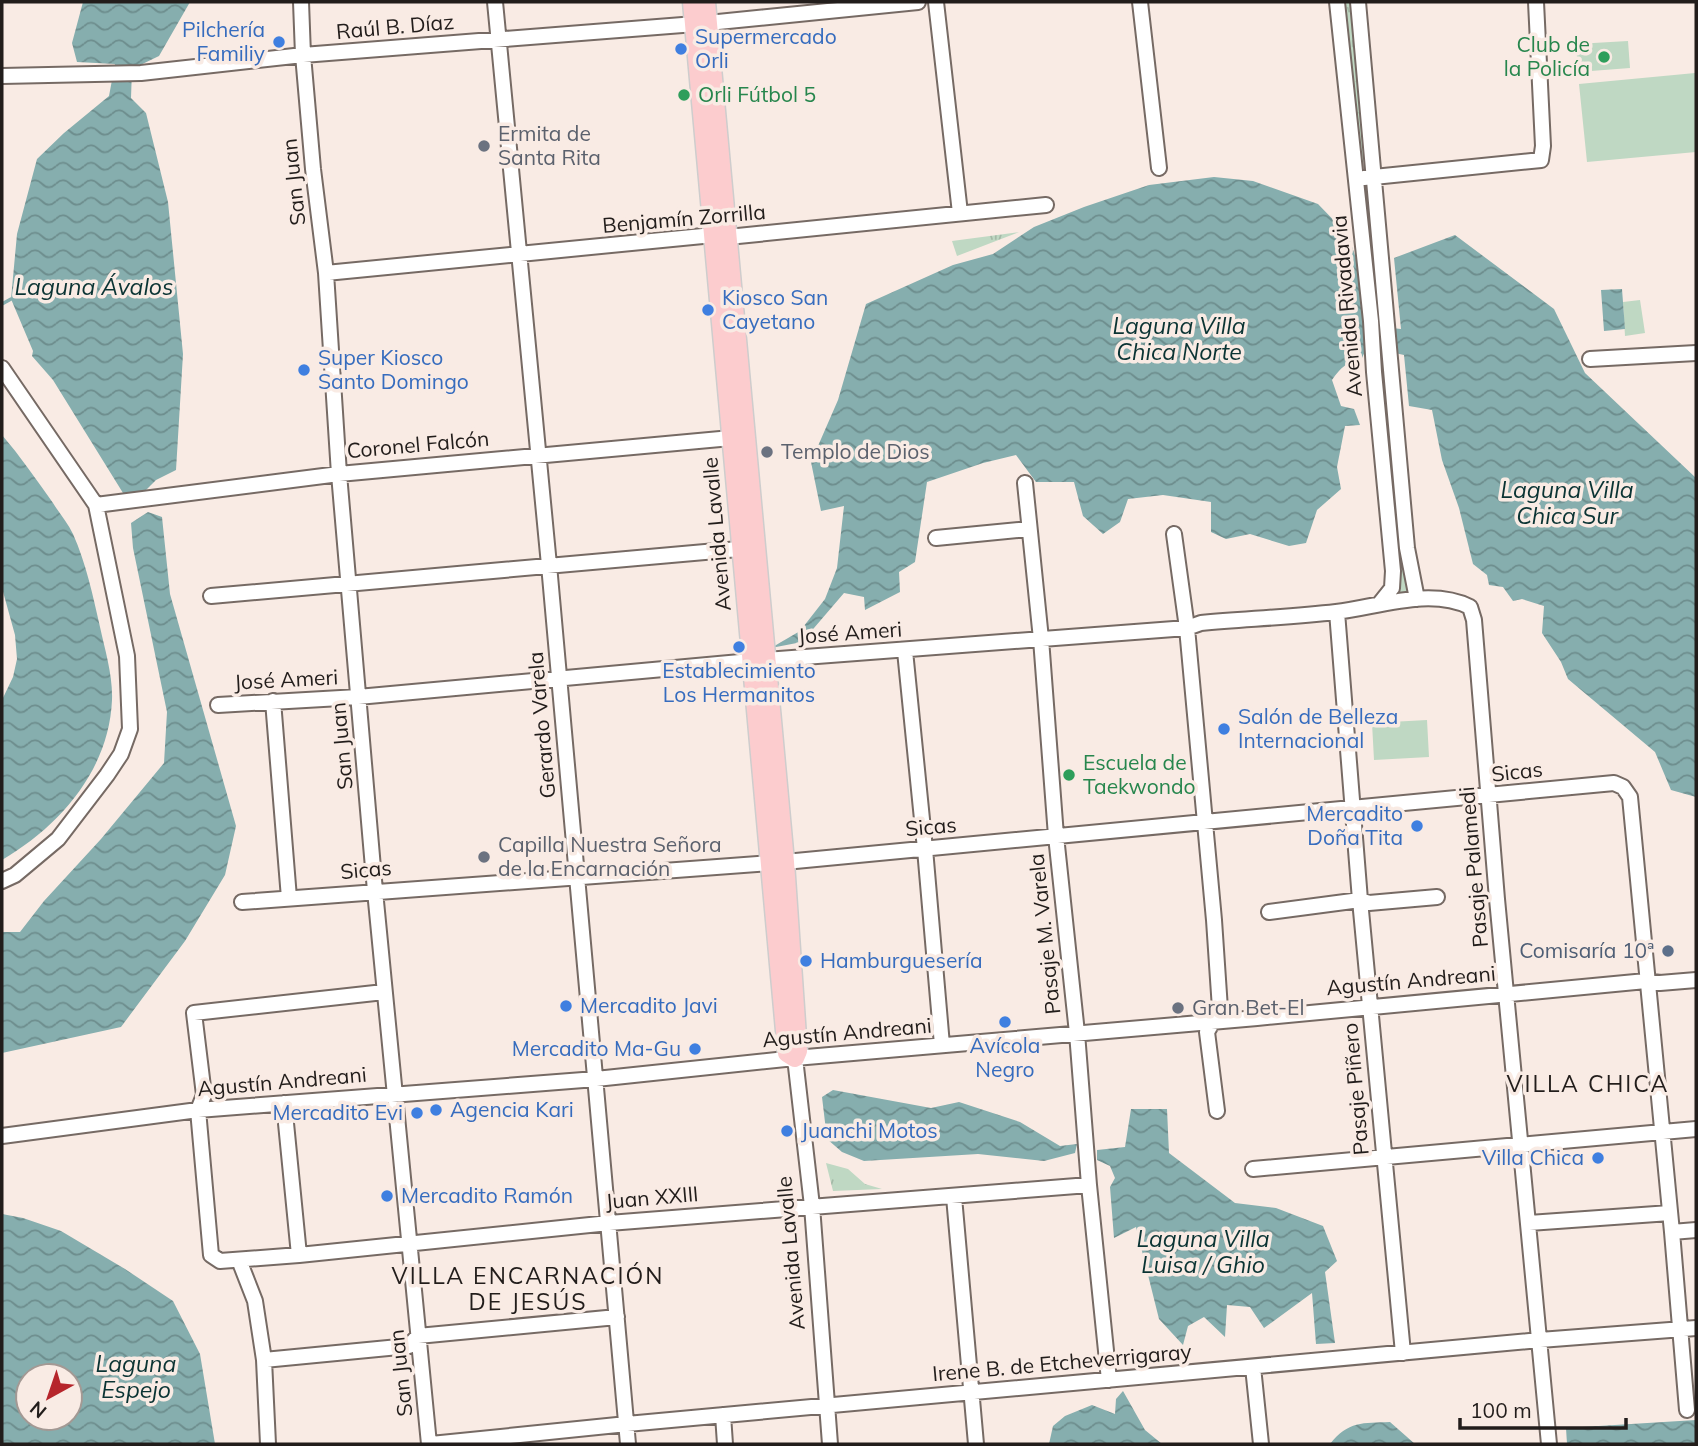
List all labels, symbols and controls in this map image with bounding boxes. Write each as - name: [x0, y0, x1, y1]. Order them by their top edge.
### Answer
- street label: Raúl B. Díaz: [335, 8, 455, 44]
- place label: Pilchería Familiy: [182, 16, 265, 66]
- place label: Supermercado Orli: [695, 23, 837, 73]
- place label: Club de la Policía: [1504, 31, 1590, 81]
- marker: Pilchería Familiy: [271, 34, 287, 50]
- marker: Supermercado Orli: [673, 41, 689, 57]
- marker: Club de la Policía: [1596, 49, 1612, 65]
- place label: Orli Fútbol 5: [698, 81, 816, 107]
- marker: Orli Fútbol 5: [676, 87, 692, 103]
- place label: Ermita de Santa Rita: [498, 120, 601, 170]
- street label: San Juan: [276, 137, 311, 227]
- marker: Ermita de Santa Rita: [476, 138, 492, 154]
- street label: Benjamín Zorrilla: [601, 198, 767, 238]
- street label: Avenida Rivadavia: [1325, 214, 1367, 398]
- water label: Laguna Ávalos: [15, 272, 173, 301]
- place label: Kiosco San Cayetano: [722, 284, 828, 334]
- marker: Kiosco San Cayetano: [700, 302, 716, 318]
- water label: Laguna Villa Chica Norte: [1112, 311, 1246, 366]
- place label: Super Kiosco Santo Domingo: [318, 344, 469, 394]
- marker: Super Kiosco Santo Domingo: [296, 362, 312, 378]
- street label: Coronel Falcón: [346, 425, 490, 463]
- place label: Templo de Dios: [781, 438, 930, 464]
- marker: Templo de Dios: [759, 444, 775, 460]
- street label: Avenida Lavalle: [696, 456, 736, 612]
- water label: Laguna Villa Chica Sur: [1500, 475, 1634, 530]
- street label: José Ameri: [797, 615, 903, 649]
- marker: Establecimiento Los Hermanitos: [731, 639, 747, 655]
- street label: Gerardo Varela: [522, 651, 560, 799]
- place label: Establecimiento Los Hermanitos: [662, 657, 816, 707]
- street label: José Ameri: [233, 663, 339, 695]
- street label: San Juan: [324, 701, 358, 791]
- place label: Salón de Belleza Internacional: [1238, 703, 1398, 753]
- marker: Salón de Belleza Internacional: [1216, 721, 1232, 737]
- place label: Escuela de Taekwondo: [1083, 749, 1196, 799]
- street label: Sicas: [1490, 755, 1544, 787]
- marker: Escuela de Taekwondo: [1061, 767, 1077, 783]
- street label: Pasaje Palamedi: [1453, 786, 1493, 949]
- place label: Mercadito Doña Tita: [1306, 800, 1403, 850]
- street label: Sicas: [904, 811, 958, 841]
- marker: Mercadito Doña Tita: [1409, 818, 1425, 834]
- place label: Capilla Nuestra Señora de la Encarnación: [498, 831, 722, 881]
- marker: Capilla Nuestra Señora de la Encarnación: [476, 849, 492, 865]
- street label: Pasaje M. Varela: [1023, 852, 1065, 1016]
- street label: Sicas: [339, 854, 393, 884]
- place label: Comisaría 10ª: [1519, 937, 1654, 963]
- marker: Comisaría 10ª: [1660, 943, 1676, 959]
- place label: Hamburguesería: [820, 947, 983, 973]
- marker: Hamburguesería: [798, 953, 814, 969]
- street label: Agustín Andreani: [1325, 960, 1497, 1000]
- place label: Mercadito Javi: [580, 992, 718, 1018]
- place label: Gran Bet-El: [1192, 994, 1304, 1020]
- marker: Mercadito Javi: [558, 998, 574, 1014]
- marker: Gran Bet-El: [1170, 1000, 1186, 1016]
- street label: Agustín Andreani: [761, 1012, 933, 1052]
- marker: Avícola Negro: [997, 1014, 1013, 1030]
- street label: Pasaje Piñero: [1336, 1022, 1374, 1156]
- place label: Avícola Negro: [970, 1032, 1040, 1082]
- place label: Mercadito Ma-Gu: [512, 1035, 681, 1061]
- marker: Mercadito Ma-Gu: [687, 1041, 703, 1057]
- street label: Agustín Andreani: [196, 1061, 368, 1101]
- district label: VILLA CHICA: [1506, 1069, 1670, 1098]
- place label: Agencia Kari: [450, 1096, 574, 1122]
- place label: Mercadito Evi: [273, 1099, 403, 1125]
- marker: Agencia Kari: [428, 1102, 444, 1118]
- marker: Mercadito Evi: [409, 1105, 425, 1121]
- place label: Juanchi Motos: [801, 1117, 938, 1143]
- marker: Juanchi Motos: [779, 1123, 795, 1139]
- place label: Villa Chica: [1482, 1144, 1584, 1170]
- marker: Villa Chica: [1590, 1150, 1606, 1166]
- street label: Avenida Lavalle: [770, 1175, 810, 1331]
- street label: Juan XXIII: [604, 1180, 699, 1214]
- place label: Mercadito Ramón: [401, 1182, 573, 1208]
- marker: Mercadito Ramón: [379, 1188, 395, 1204]
- water label: Laguna Villa Luisa / Ghio: [1136, 1224, 1270, 1279]
- district label: VILLA ENCARNACIÓN DE JESÚS: [392, 1261, 664, 1316]
- street label: San Juan: [383, 1328, 418, 1418]
- street label: Irene B. de Etcheverrigaray: [931, 1338, 1193, 1386]
- water label: Laguna Espejo: [96, 1349, 177, 1404]
- north arrow: [14, 1362, 84, 1432]
- scale bar: [1460, 1386, 1626, 1430]
- text: N: [25, 1396, 51, 1424]
- text: 100 m: [1470, 1397, 1532, 1423]

